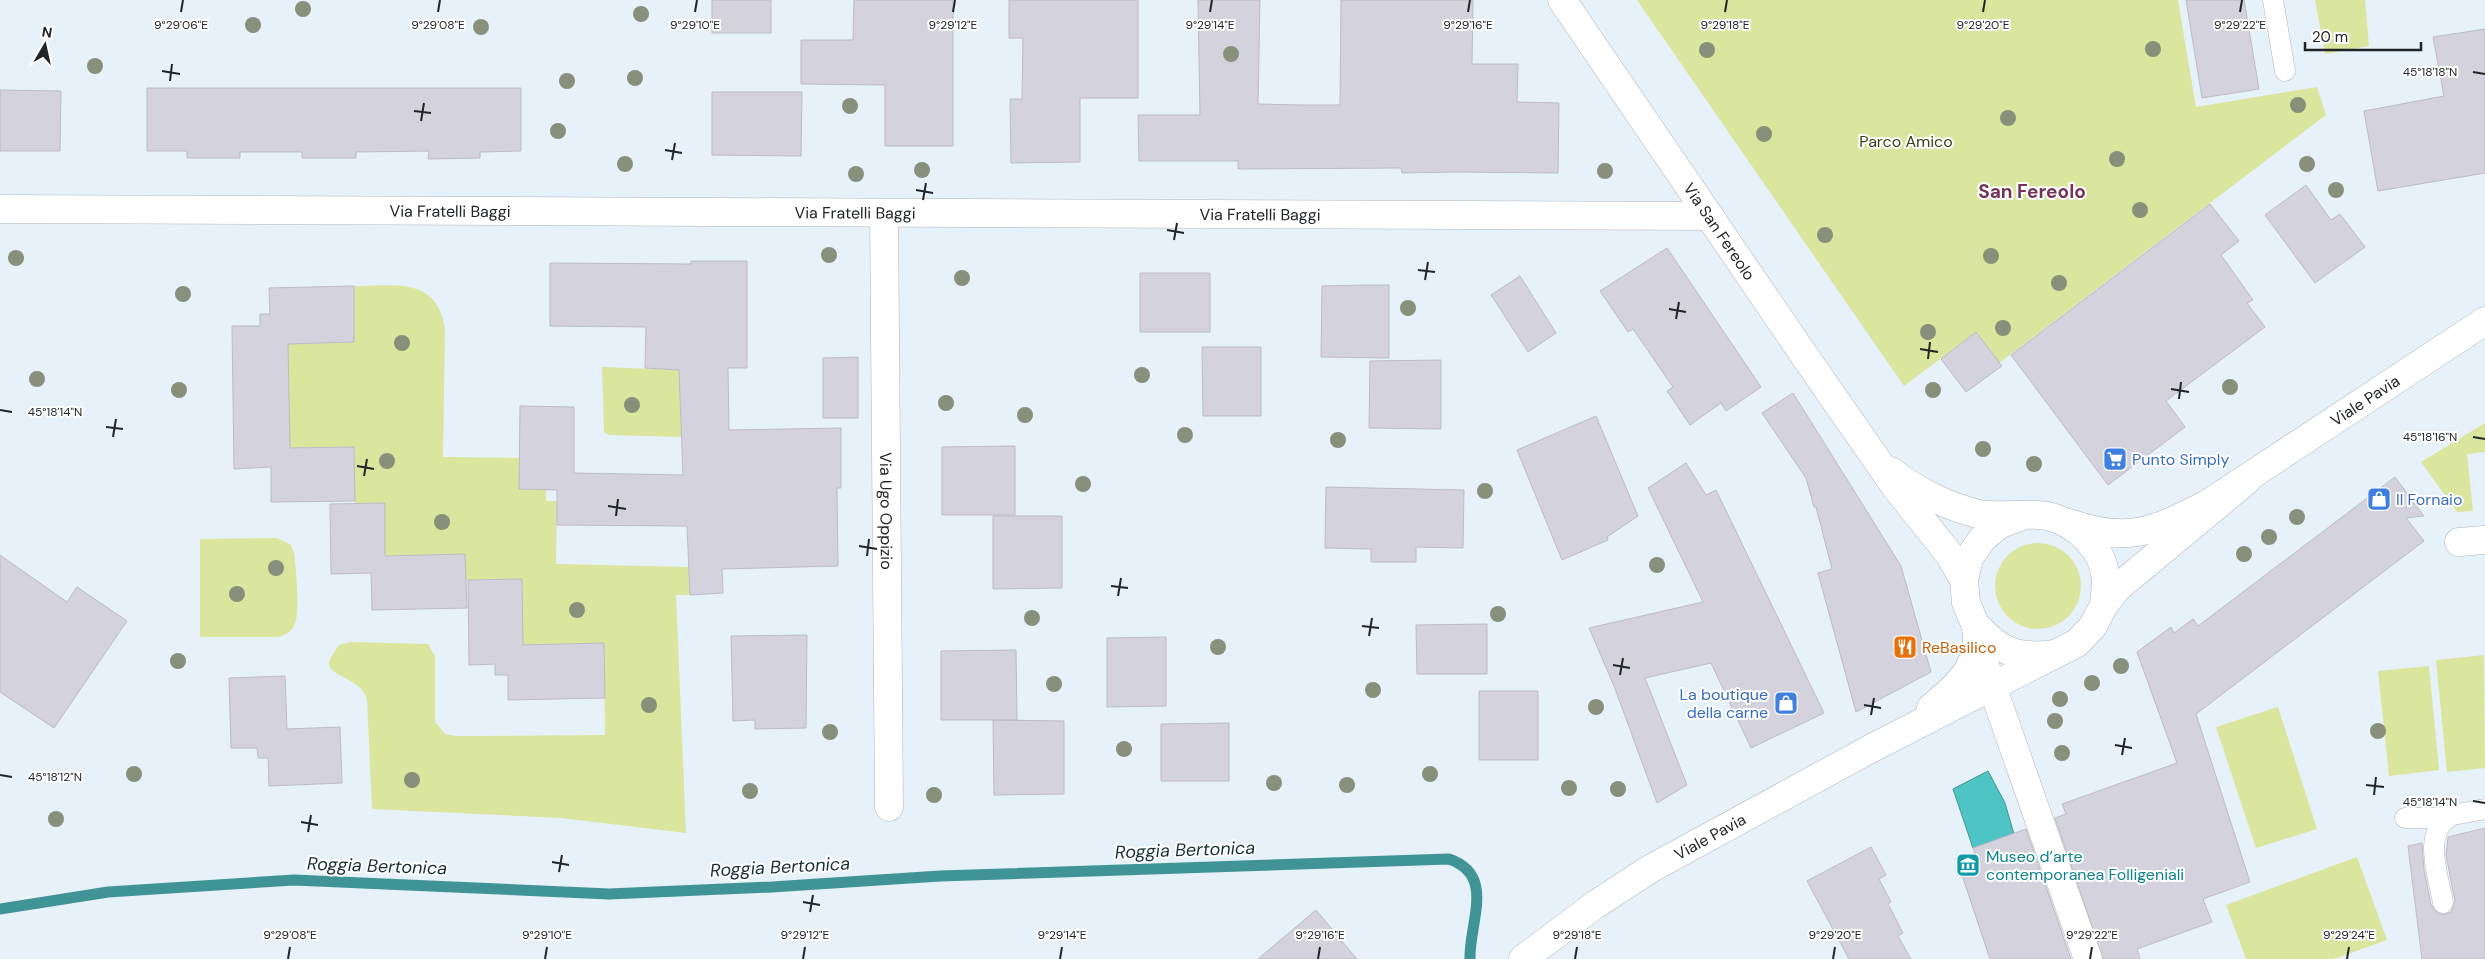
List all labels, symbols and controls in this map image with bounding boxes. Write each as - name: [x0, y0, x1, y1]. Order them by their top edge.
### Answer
- text: 9°29'06"E: [154, 17, 208, 33]
- text: 9°29'08"E: [411, 17, 465, 33]
- text: 9°29'10"E: [670, 17, 720, 33]
- text: 9°29'12"E: [929, 17, 978, 33]
- text: 9°29'14"E: [1185, 17, 1235, 33]
- text: 9°29'16"E: [1443, 17, 1493, 33]
- text: 9°29'18"E: [1700, 17, 1750, 33]
- text: 9°29'20"E: [1956, 17, 2010, 33]
- text: 9°29'22"E: [2214, 17, 2266, 33]
- north arrow: [20, 20, 70, 70]
- scale bar: [2305, 20, 2421, 52]
- text: N: [41, 22, 53, 42]
- text: 20 m: [2312, 27, 2348, 47]
- text: 45°18'18"N: [2403, 64, 2457, 80]
- park label: Parco Amico: [1859, 131, 1953, 152]
- street label: Via San Fereolo: [1679, 179, 1760, 284]
- district label: San Fereolo: [1978, 179, 2086, 204]
- street label: Via Fratelli Baggi: [389, 200, 511, 222]
- street label: Via Fratelli Baggi: [794, 202, 916, 223]
- street label: Via Fratelli Baggi: [1199, 203, 1321, 225]
- street label: Viale Pavia: [2326, 370, 2403, 431]
- text: 45°18'14"N: [28, 404, 82, 420]
- text: 45°18'16"N: [2403, 429, 2457, 445]
- supermarket icon: Punto Simply: [2102, 446, 2128, 472]
- place label: Punto Simply: [2132, 449, 2229, 470]
- street label: Via Ugo Oppizio: [876, 452, 898, 570]
- shop icon: Il Fornaio: [2366, 486, 2392, 512]
- place label: Il Fornaio: [2396, 489, 2462, 510]
- restaurant icon: ReBasilico: [1892, 634, 1918, 660]
- place label: ReBasilico: [1922, 637, 1996, 658]
- place label: La boutique della carne: [1680, 684, 1768, 723]
- shop icon: La boutique della carne: [1773, 690, 1799, 716]
- text: 45°18'12"N: [28, 769, 82, 785]
- text: 45°18'14"N: [2403, 794, 2457, 810]
- street label: Viale Pavia: [1670, 808, 1749, 864]
- water label: Roggia Bertonica: [1114, 836, 1256, 864]
- place label: Museo d’arte contemporanea Folligeniali: [1986, 846, 2184, 885]
- water label: Roggia Bertonica: [709, 851, 851, 883]
- water label: Roggia Bertonica: [306, 852, 448, 880]
- museum icon: Museo d’arte contemporanea Folligeniali: [1955, 852, 1981, 878]
- text: 9°29'08"E: [263, 927, 317, 943]
- text: 9°29'10"E: [522, 927, 572, 943]
- text: 9°29'12"E: [781, 927, 830, 943]
- text: 9°29'14"E: [1037, 927, 1087, 943]
- text: 9°29'16"E: [1295, 927, 1345, 943]
- text: 9°29'18"E: [1552, 927, 1602, 943]
- text: 9°29'20"E: [1808, 927, 1862, 943]
- text: 9°29'22"E: [2066, 927, 2118, 943]
- text: 9°29'24"E: [2323, 927, 2375, 943]

